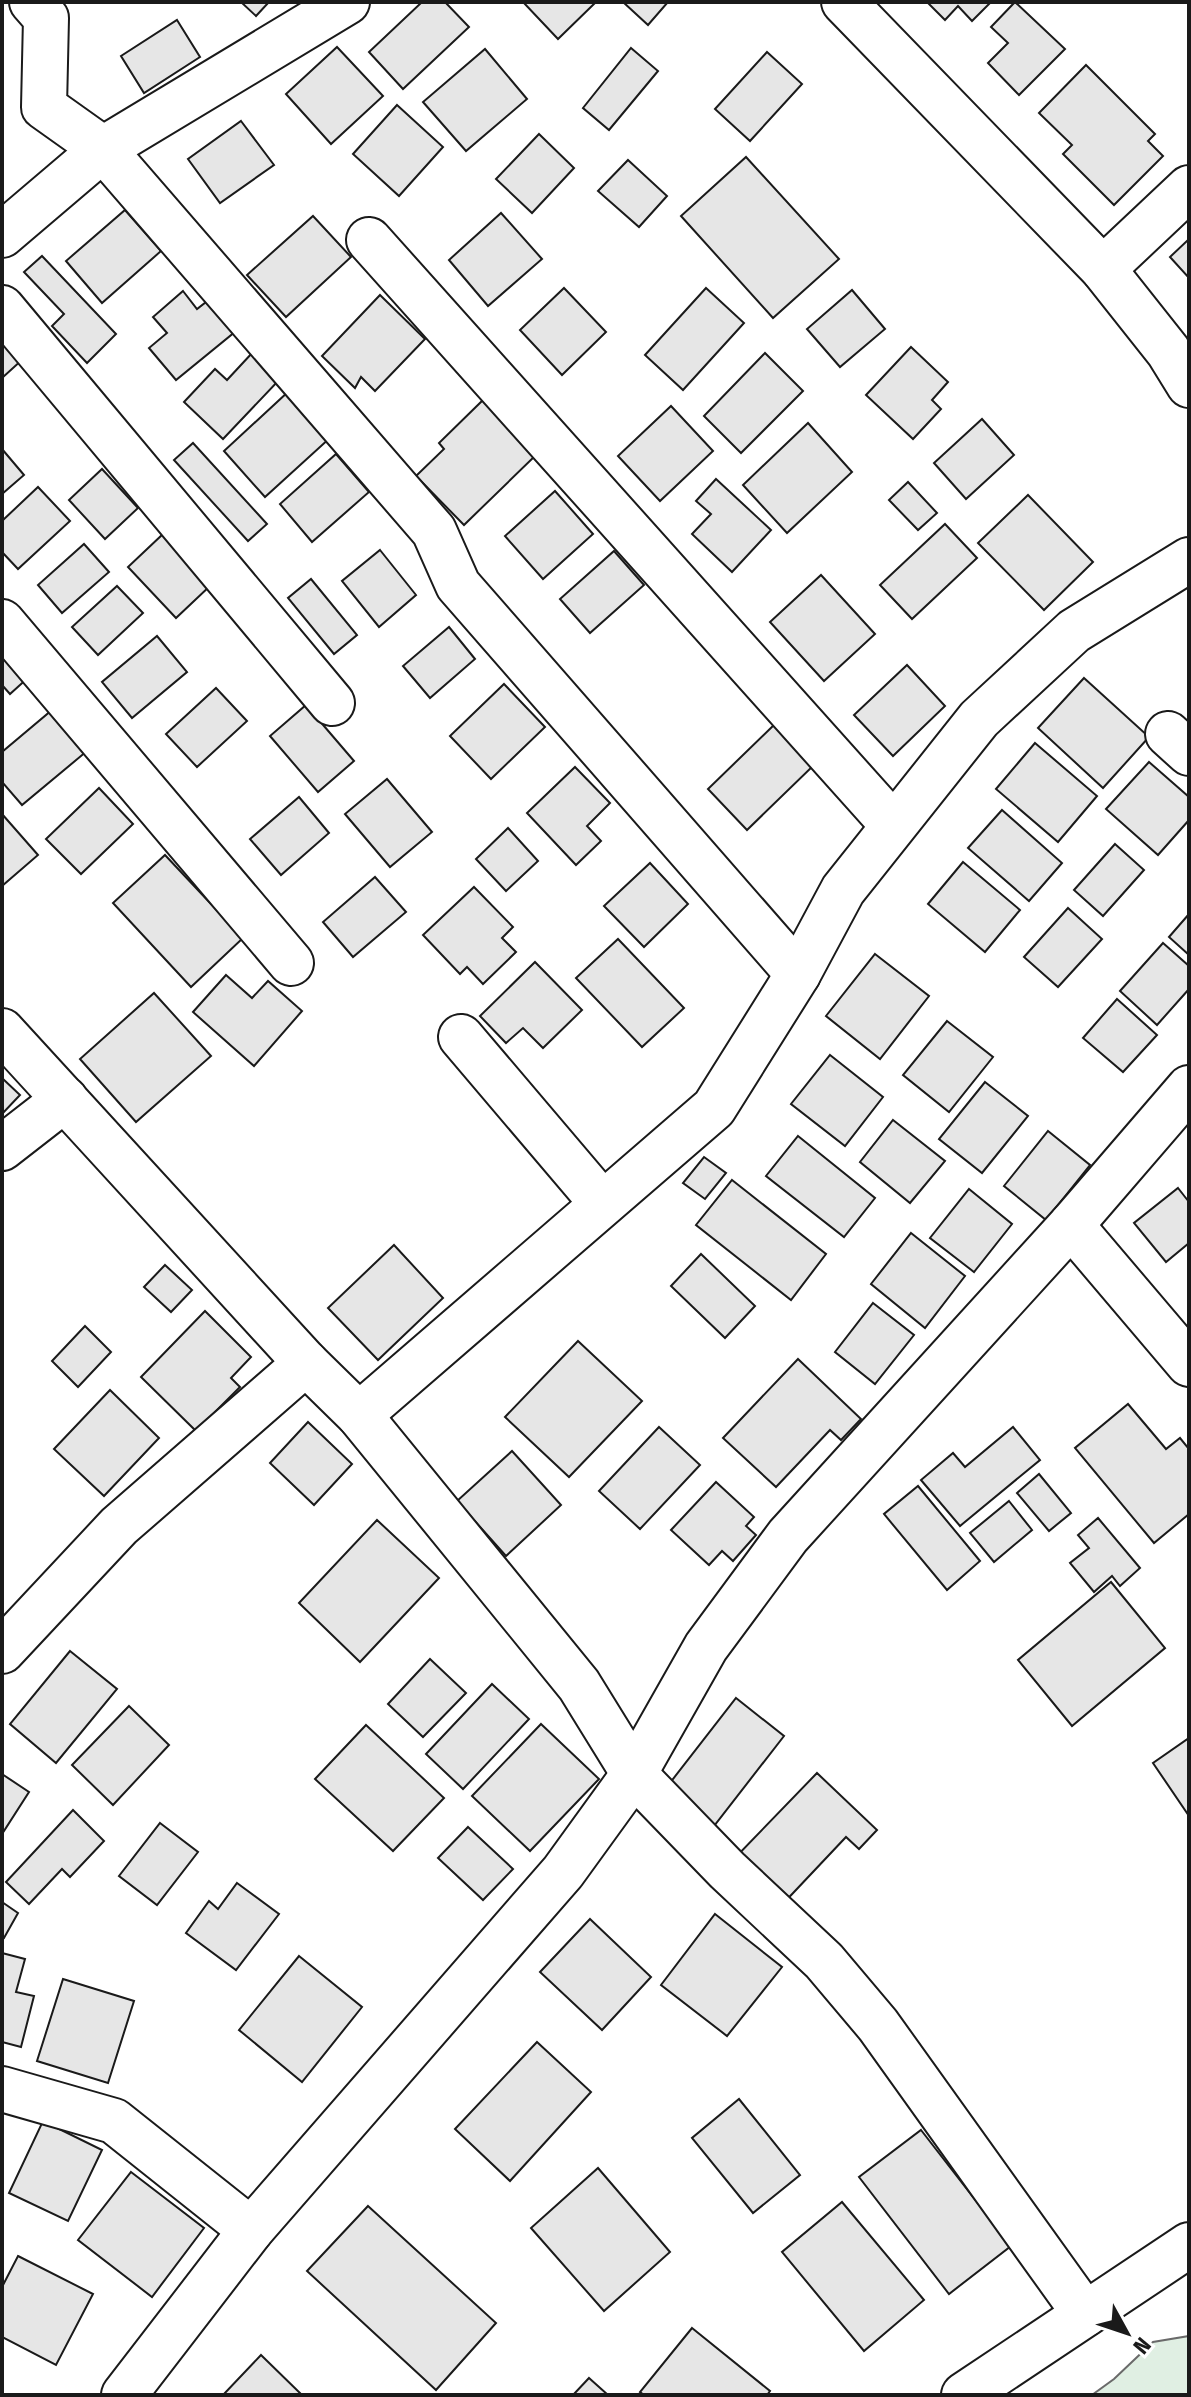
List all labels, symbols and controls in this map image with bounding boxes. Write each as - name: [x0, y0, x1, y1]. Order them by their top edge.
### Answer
- north arrow: [1087, 2293, 1167, 2373]
- text: N: [1127, 2332, 1157, 2359]

